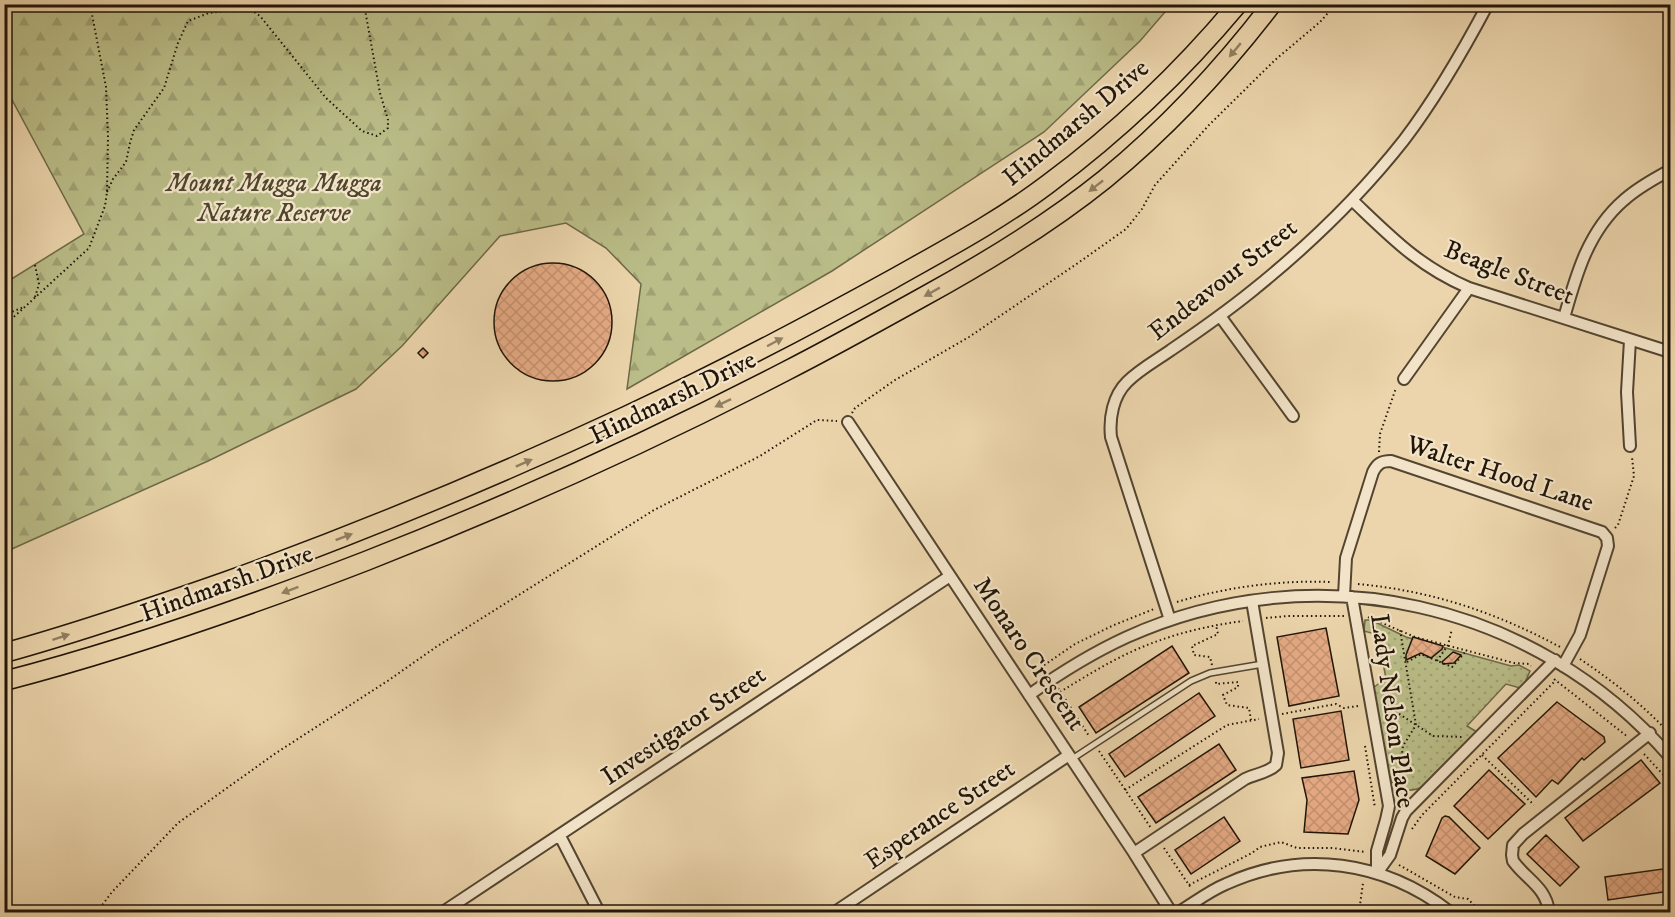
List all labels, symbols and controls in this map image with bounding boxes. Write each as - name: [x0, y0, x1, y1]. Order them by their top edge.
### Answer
- one-way arrow: [1229, 42, 1242, 57]
- street label: Hindmarsh Drive: [996, 52, 1156, 194]
- park label: Mount Mugga Mugga Nature Reserve: [164, 167, 382, 230]
- one-way arrow: [1088, 180, 1104, 193]
- street label: Endeavour Street: [1142, 212, 1304, 348]
- street label: Beagle Street: [1439, 233, 1579, 313]
- one-way arrow: [924, 287, 941, 297]
- one-way arrow: [767, 337, 784, 347]
- street label: Hindmarsh Drive: [584, 343, 762, 453]
- one-way arrow: [714, 398, 731, 408]
- street label: Walter Hood Lane: [1401, 428, 1598, 520]
- one-way arrow: [515, 458, 533, 468]
- one-way arrow: [335, 532, 353, 542]
- street label: Hindmarsh Drive: [136, 538, 318, 630]
- street label: Monaro Crescent: [965, 571, 1093, 737]
- one-way arrow: [281, 586, 299, 595]
- street label: Lady Nelson Place: [1362, 612, 1422, 810]
- one-way arrow: [52, 632, 70, 642]
- street label: Investigator Street: [595, 659, 773, 793]
- street label: Esperance Street: [859, 753, 1021, 877]

